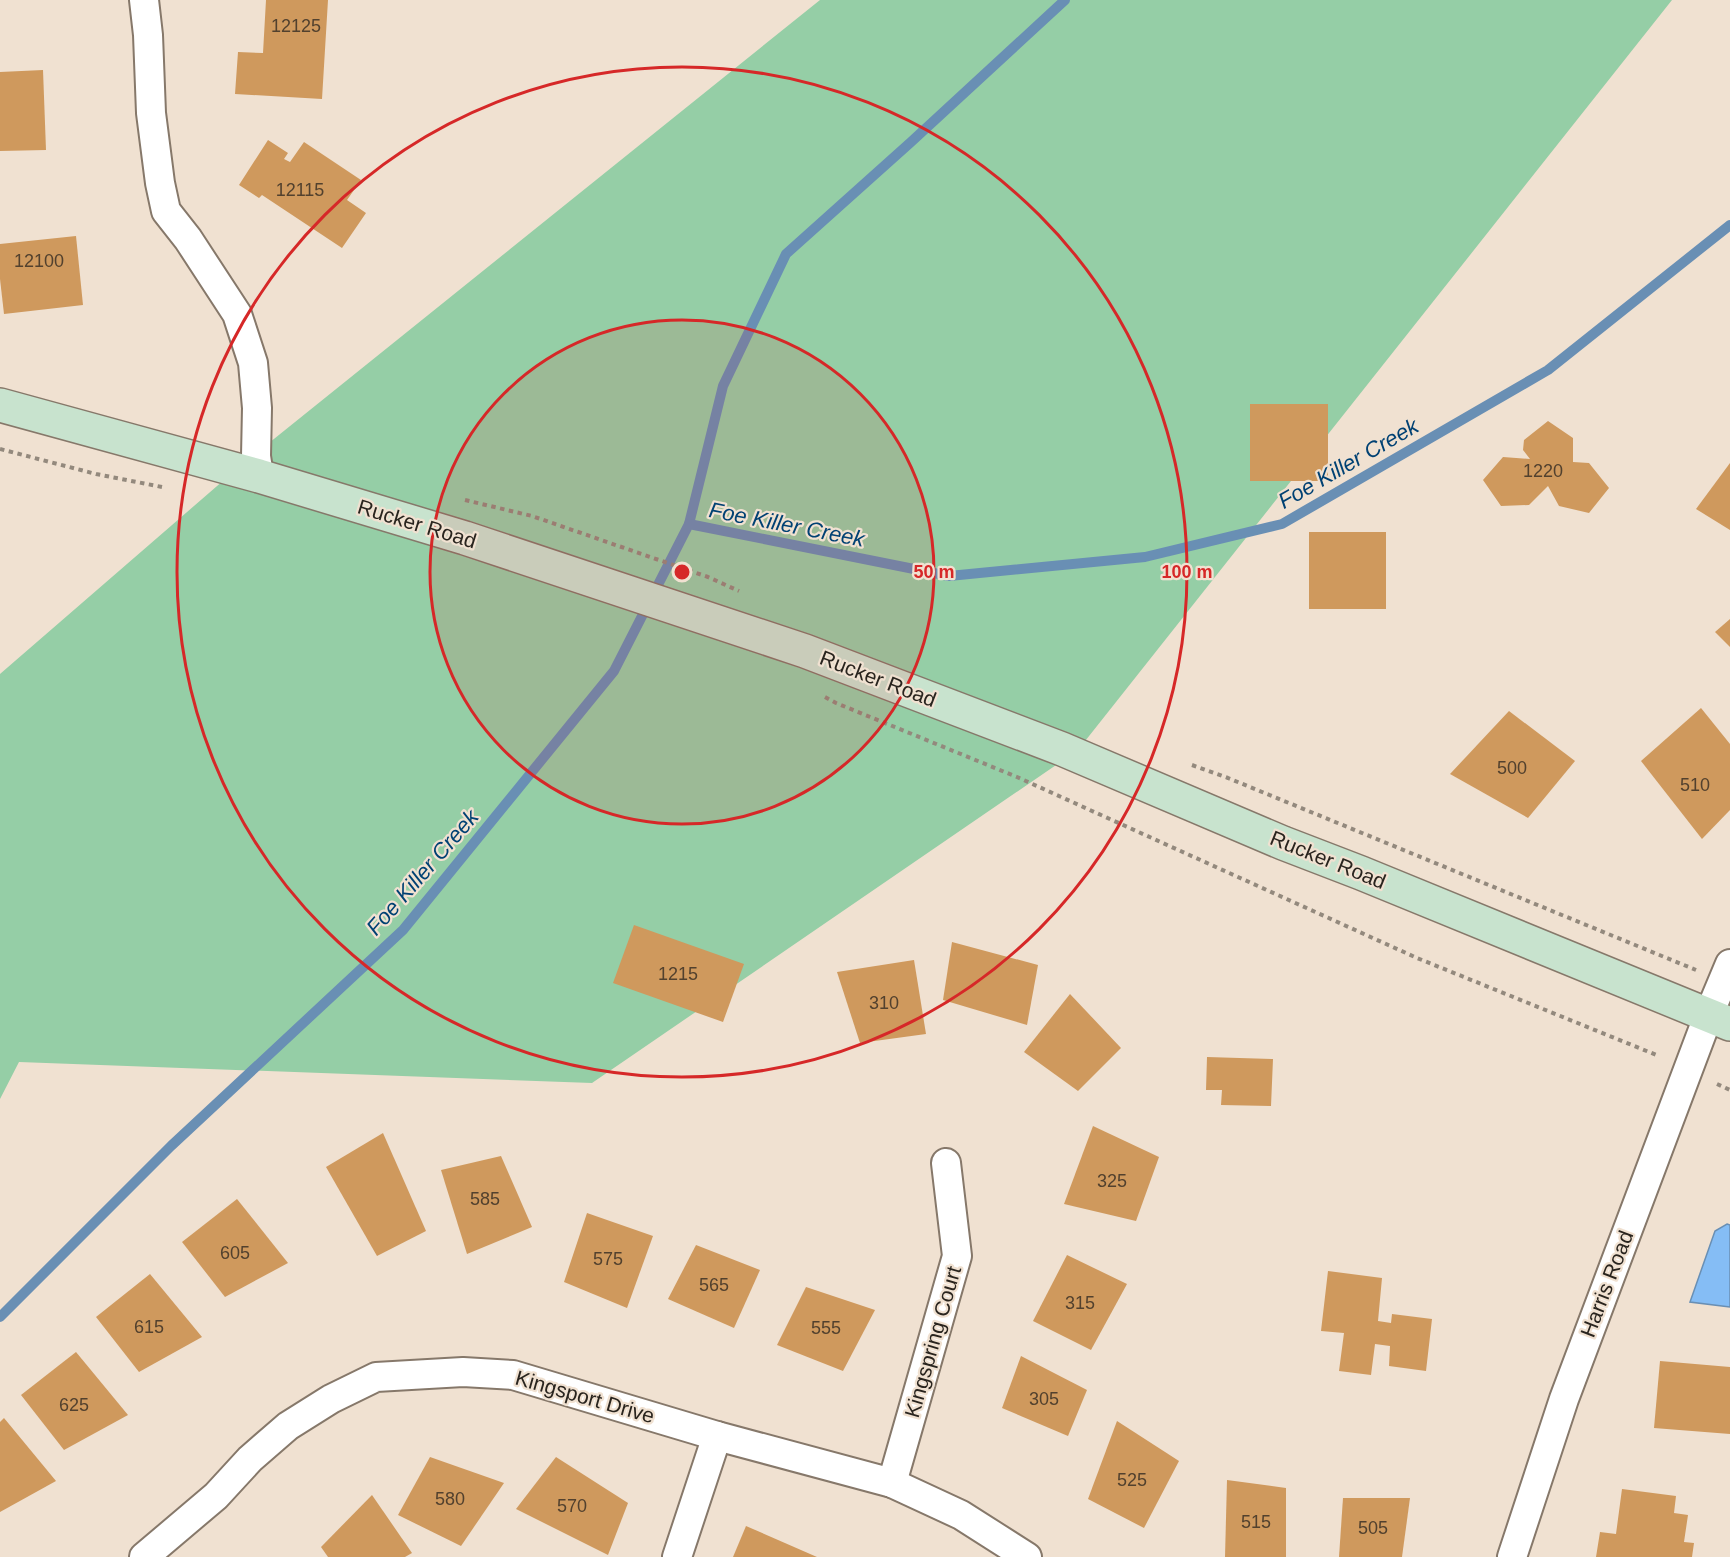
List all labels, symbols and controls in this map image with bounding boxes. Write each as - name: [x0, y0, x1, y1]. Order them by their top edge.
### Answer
- house number: 12125: [271, 16, 321, 36]
- house number: 12115: [276, 180, 324, 200]
- house number: 12100: [14, 251, 64, 271]
- water label: Foe Killer Creek: [1274, 413, 1424, 514]
- house number: 1220: [1523, 461, 1563, 481]
- street label: Rucker Road: [355, 495, 479, 552]
- water label: Foe Killer Creek: [707, 497, 868, 552]
- centre of rings: [672, 562, 692, 582]
- text: 50 m: [913, 562, 955, 582]
- text: 100 m: [1161, 562, 1213, 582]
- street label: Rucker Road: [817, 646, 940, 711]
- house number: 500: [1497, 758, 1527, 778]
- house number: 510: [1680, 775, 1710, 795]
- water label: Foe Killer Creek: [361, 804, 484, 940]
- street label: Rucker Road: [1267, 826, 1389, 893]
- house number: 1215: [658, 964, 698, 984]
- house number: 310: [869, 993, 899, 1013]
- house number: 325: [1097, 1171, 1127, 1191]
- house number: 585: [470, 1189, 500, 1209]
- street label: Harris Road: [1576, 1227, 1637, 1340]
- house number: 605: [220, 1243, 250, 1263]
- house number: 575: [593, 1249, 623, 1269]
- street label: Kingspring Court: [900, 1263, 965, 1420]
- house number: 565: [699, 1275, 729, 1295]
- house number: 315: [1065, 1293, 1095, 1313]
- house number: 615: [134, 1317, 164, 1337]
- house number: 555: [811, 1318, 841, 1338]
- street label: Kingsport Drive: [513, 1366, 657, 1427]
- house number: 305: [1029, 1389, 1059, 1409]
- house number: 625: [59, 1395, 89, 1415]
- house number: 525: [1117, 1470, 1147, 1490]
- house number: 580: [435, 1489, 465, 1509]
- house number: 570: [557, 1496, 587, 1516]
- house number: 515: [1241, 1512, 1271, 1532]
- house number: 505: [1358, 1518, 1388, 1538]

